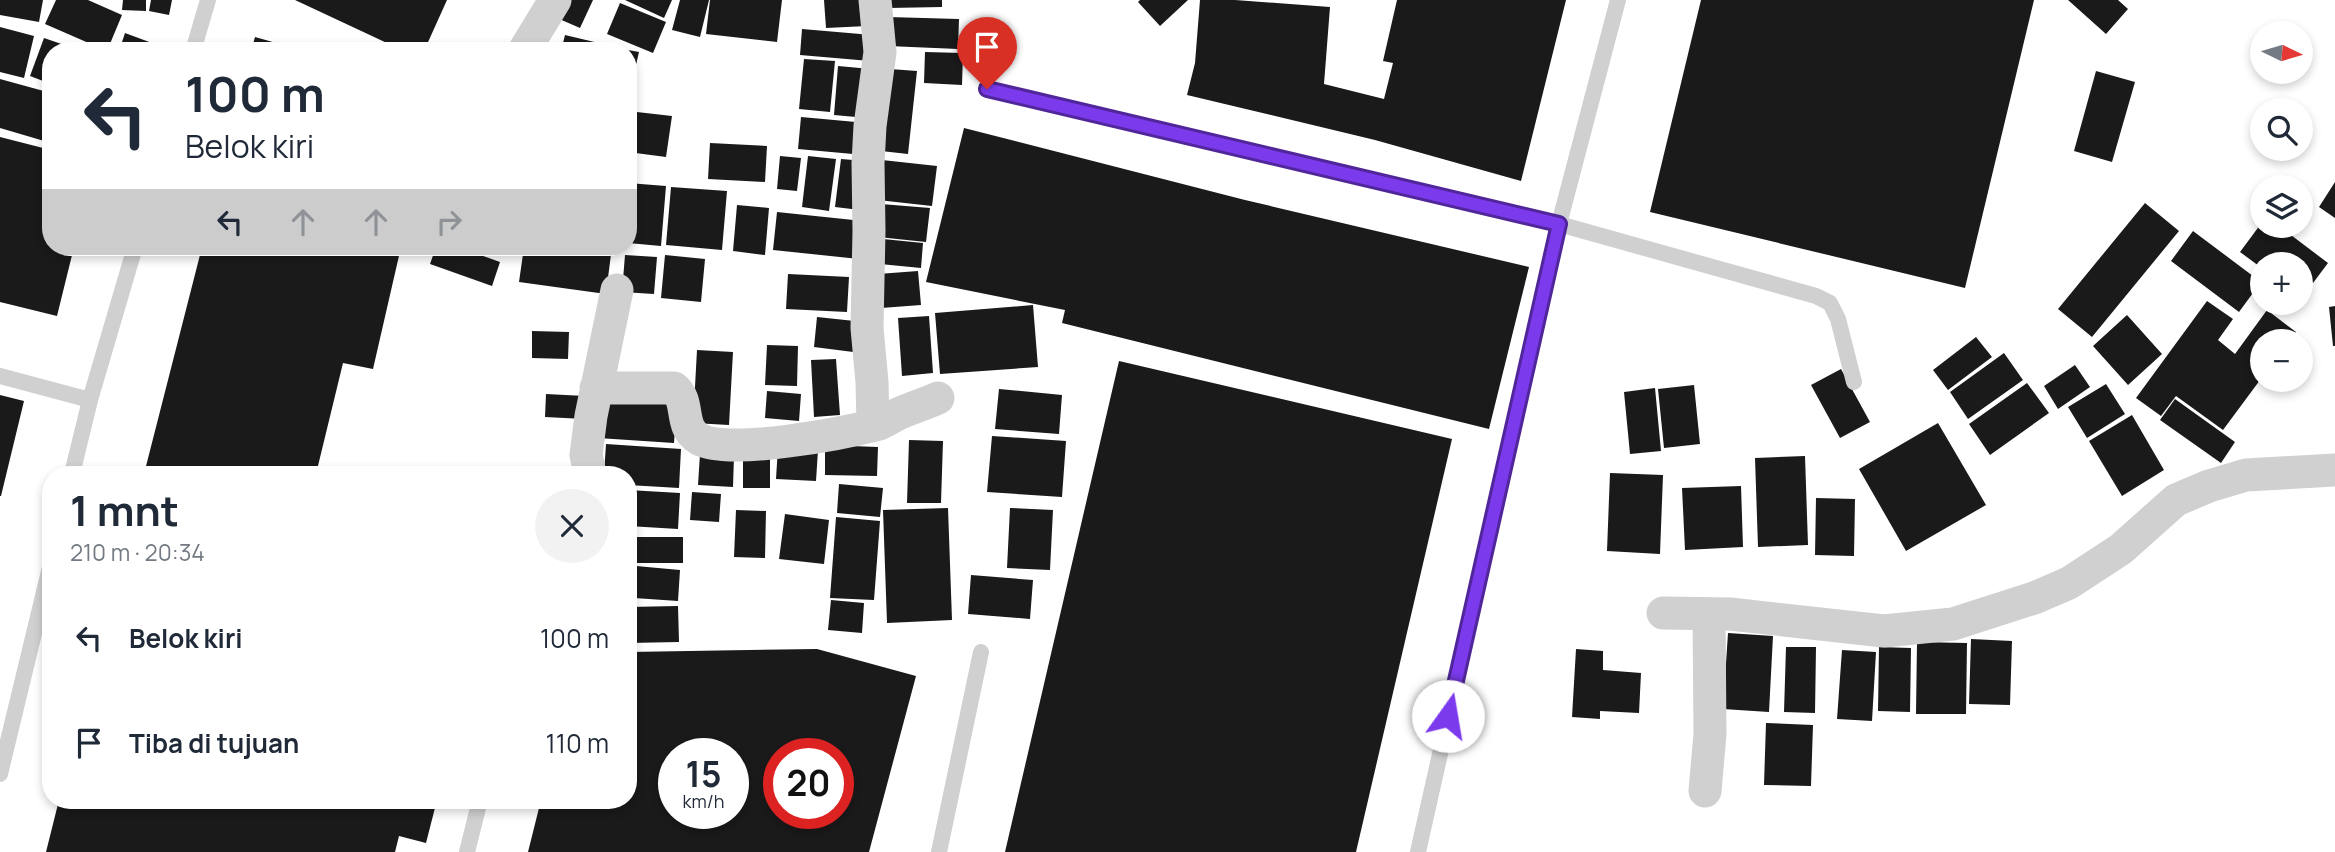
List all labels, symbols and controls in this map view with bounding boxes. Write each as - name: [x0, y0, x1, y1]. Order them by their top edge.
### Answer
- pin: [957, 17, 1017, 89]
- north arrow: [2250, 21, 2314, 84]
- map controls: [2250, 21, 2313, 392]
- icon: arrive: [968, 28, 1006, 66]
- text: 100 m: [185, 60, 325, 127]
- icon: left: [70, 70, 161, 161]
- button: search: [2250, 98, 2313, 161]
- text: Belok kiri: [185, 124, 314, 168]
- button: layers: [2250, 175, 2313, 238]
- icon: left: [211, 203, 249, 241]
- icon: ahead: [284, 203, 322, 241]
- icon: ahead: [357, 203, 395, 241]
- icon: right: [430, 203, 468, 241]
- button: +: [2250, 252, 2313, 315]
- button: −: [2250, 329, 2313, 392]
- text: 1 mnt: [70, 481, 179, 539]
- button: close: [535, 489, 609, 563]
- text: 210 m · 20:34: [70, 536, 205, 568]
- icon: left: [70, 619, 108, 657]
- text: Belok kiri: [129, 620, 243, 656]
- text: 100 m: [540, 620, 609, 656]
- position arrow: [1411, 679, 1485, 753]
- icon: arrive: [70, 724, 108, 762]
- text: Tiba di tujuan: [129, 725, 299, 761]
- text: 110 m: [546, 725, 609, 761]
- speed limit sign: 20: [763, 738, 854, 829]
- text: 15: [686, 750, 721, 798]
- text: km/h: [683, 789, 724, 813]

